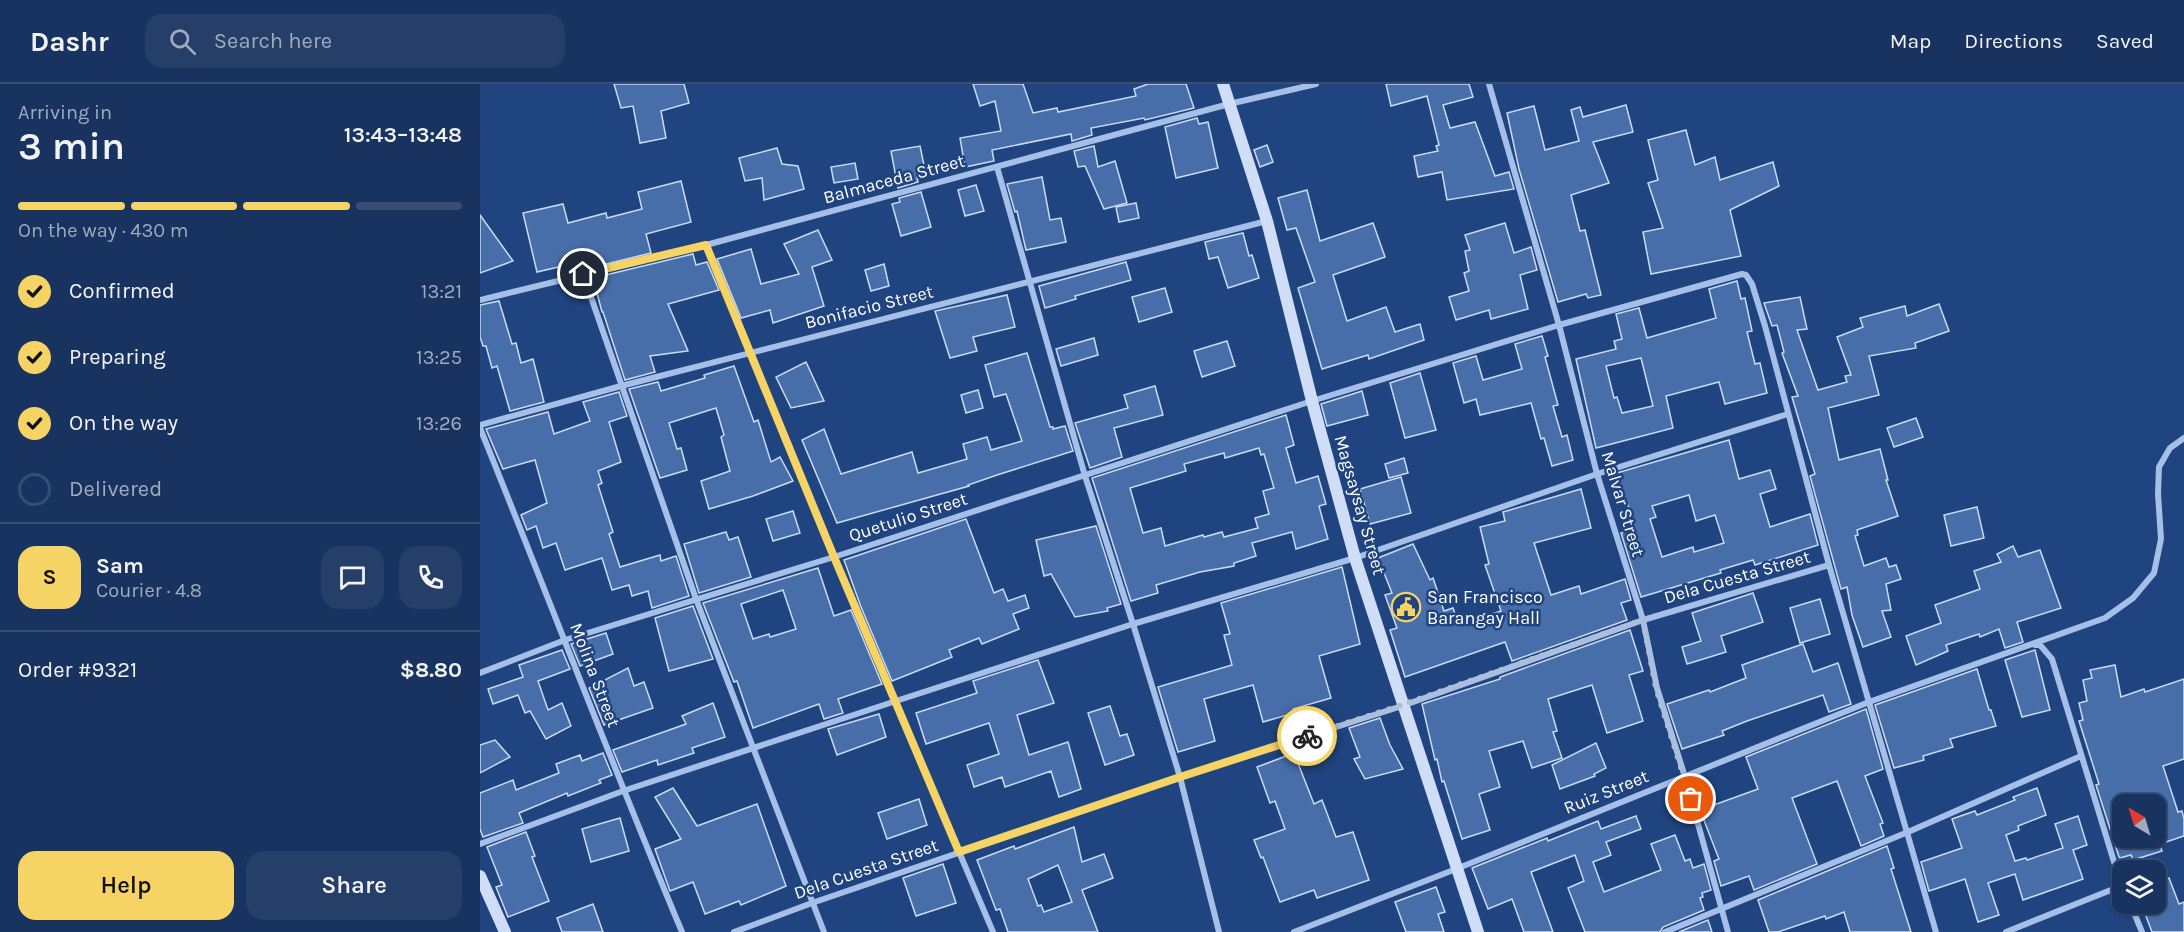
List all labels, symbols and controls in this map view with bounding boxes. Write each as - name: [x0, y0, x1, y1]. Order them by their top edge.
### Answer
- search box: [145, 14, 565, 68]
- text: Dashr: [30, 25, 109, 58]
- icon: search: [166, 25, 199, 58]
- text: Search here: [214, 28, 332, 54]
- text: Map: [1890, 29, 1931, 53]
- text: Directions: [1964, 29, 2063, 53]
- text: Saved: [2096, 29, 2154, 53]
- text: Arriving in: [18, 101, 112, 124]
- text: 13:43–13:48: [344, 122, 462, 148]
- text: 3 min: [18, 123, 125, 169]
- street label: Balmaceda Street: [821, 149, 967, 208]
- text: On the way · 430 m: [18, 219, 189, 242]
- pin: [557, 248, 608, 299]
- icon: home: [566, 257, 599, 290]
- icon: check: [18, 275, 51, 308]
- text: Confirmed: [69, 278, 175, 304]
- text: 13:21: [421, 280, 462, 303]
- street label: Bonifacio Street: [803, 280, 936, 334]
- icon: check: [18, 341, 51, 374]
- text: Preparing: [69, 344, 166, 370]
- text: 13:25: [416, 346, 462, 369]
- icon: check: [18, 407, 51, 440]
- text: On the way: [69, 410, 178, 436]
- text: 13:26: [416, 412, 462, 435]
- street label: Magsaysay Street: [1330, 433, 1391, 578]
- street label: Malvar Street: [1596, 449, 1650, 560]
- text: Delivered: [69, 476, 162, 502]
- street label: Quetulio Street: [846, 487, 970, 547]
- button: chat: [321, 546, 384, 609]
- button: phone: [399, 546, 462, 609]
- street label: Dela Cuesta Street: [1661, 546, 1813, 608]
- text: Sam: [96, 553, 144, 579]
- text: S: [42, 564, 57, 590]
- text: Courier · 4.8: [96, 579, 202, 602]
- place label: San Francisco Barangay Hall: [1427, 586, 1543, 629]
- public building icon: San Francisco Barangay Hall: [1390, 591, 1422, 623]
- street label: Molina Street: [565, 620, 625, 730]
- text: Order #9321: [18, 657, 137, 683]
- text: $8.80: [400, 657, 462, 683]
- courier: [1277, 706, 1337, 766]
- icon: bike: [1291, 720, 1324, 753]
- street label: Ruiz Street: [1560, 765, 1652, 819]
- pin: [1665, 773, 1716, 824]
- icon: bag: [1674, 782, 1707, 815]
- north arrow: [2112, 794, 2166, 848]
- map controls: [2112, 794, 2166, 914]
- street label: Dela Cuesta Street: [791, 834, 941, 904]
- button: Help: [18, 851, 234, 920]
- button: Share: [246, 851, 462, 920]
- button: layers: [2112, 860, 2166, 914]

